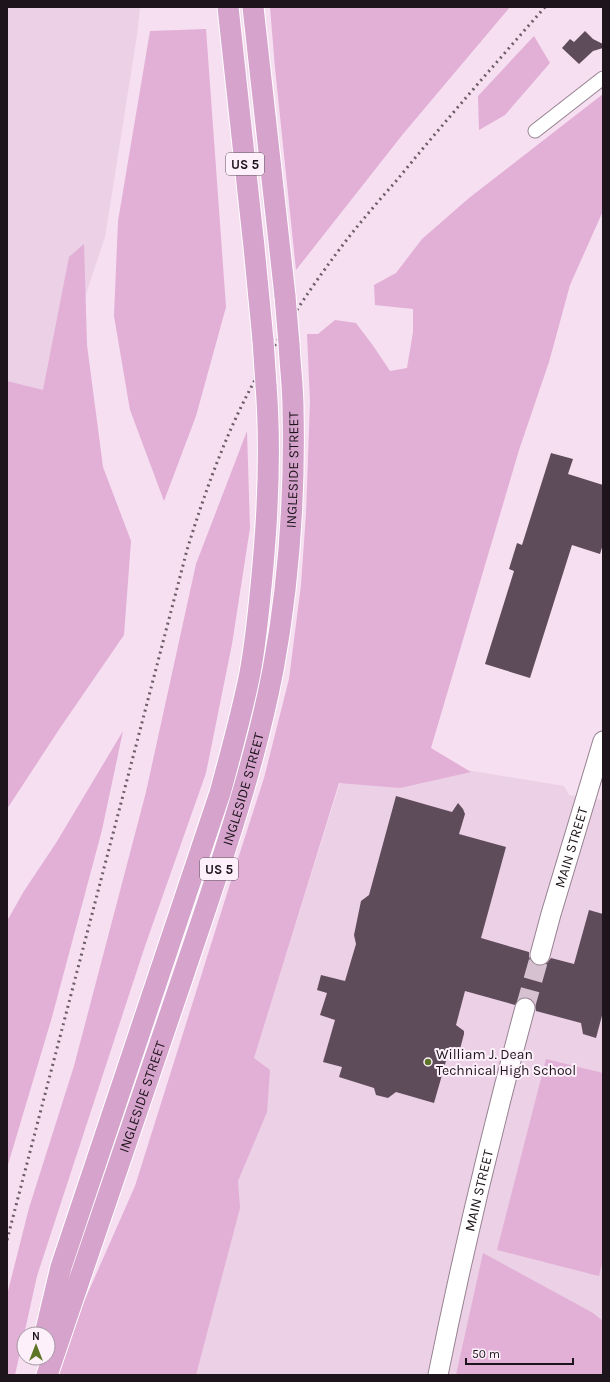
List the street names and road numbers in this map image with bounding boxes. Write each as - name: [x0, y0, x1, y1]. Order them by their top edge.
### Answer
- road number: US 5: [226, 153, 264, 175]
- street label: INGLESIDE STREET: [283, 412, 302, 529]
- street label: INGLESIDE STREET: [219, 731, 268, 848]
- street label: MAIN STREET: [551, 805, 592, 890]
- road number: US 5: [200, 858, 238, 880]
- street label: INGLESIDE STREET: [115, 1039, 169, 1155]
- street label: MAIN STREET: [461, 1148, 497, 1233]

